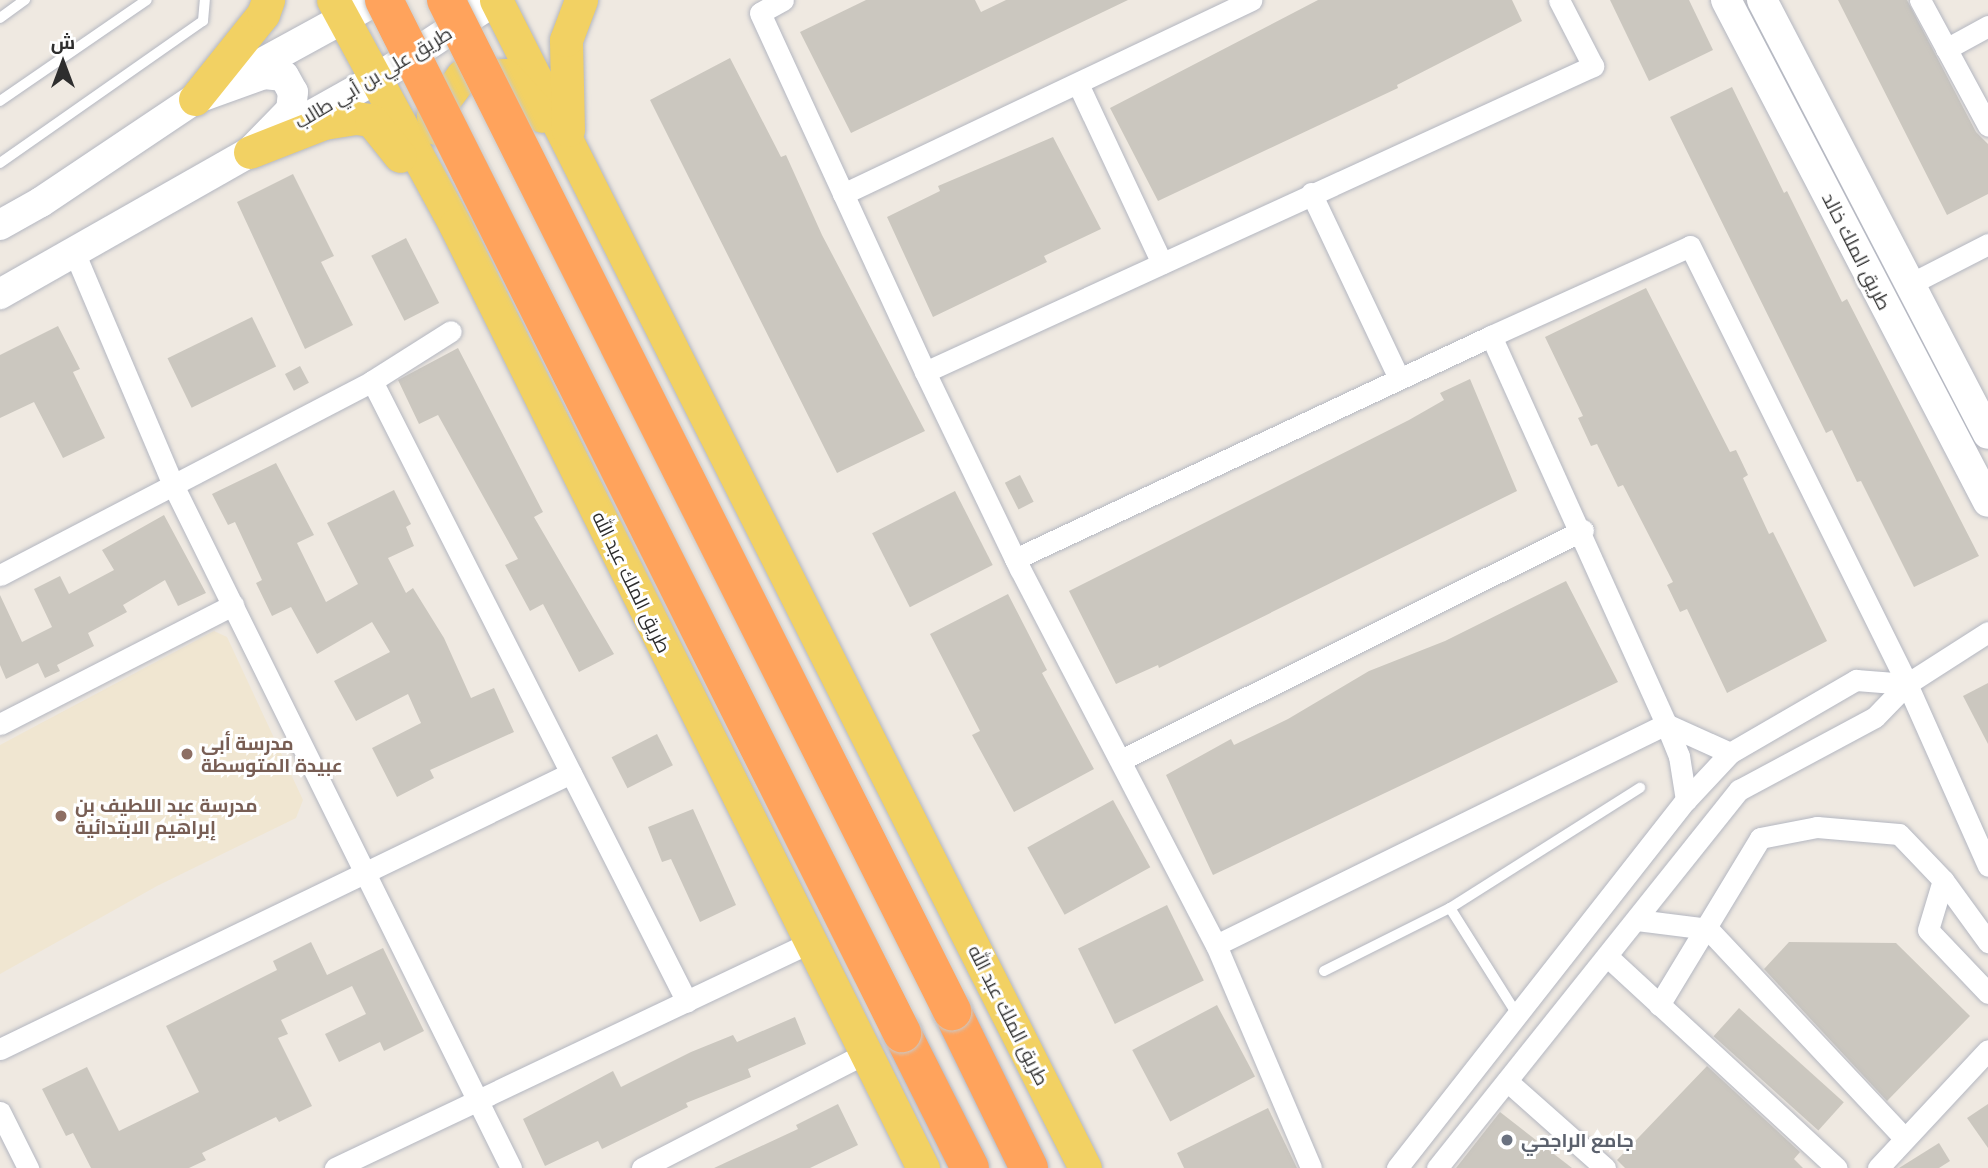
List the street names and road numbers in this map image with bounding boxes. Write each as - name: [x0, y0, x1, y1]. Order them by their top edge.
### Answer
- street label: طريق علي بن أبي طالب: [290, 21, 456, 133]
- street label: طريق الملك خالد: [1818, 188, 1896, 314]
- street label: طريق الملك عبد الله: [588, 508, 676, 656]
- street label: طريق الملك عبد الله: [964, 941, 1054, 1089]

